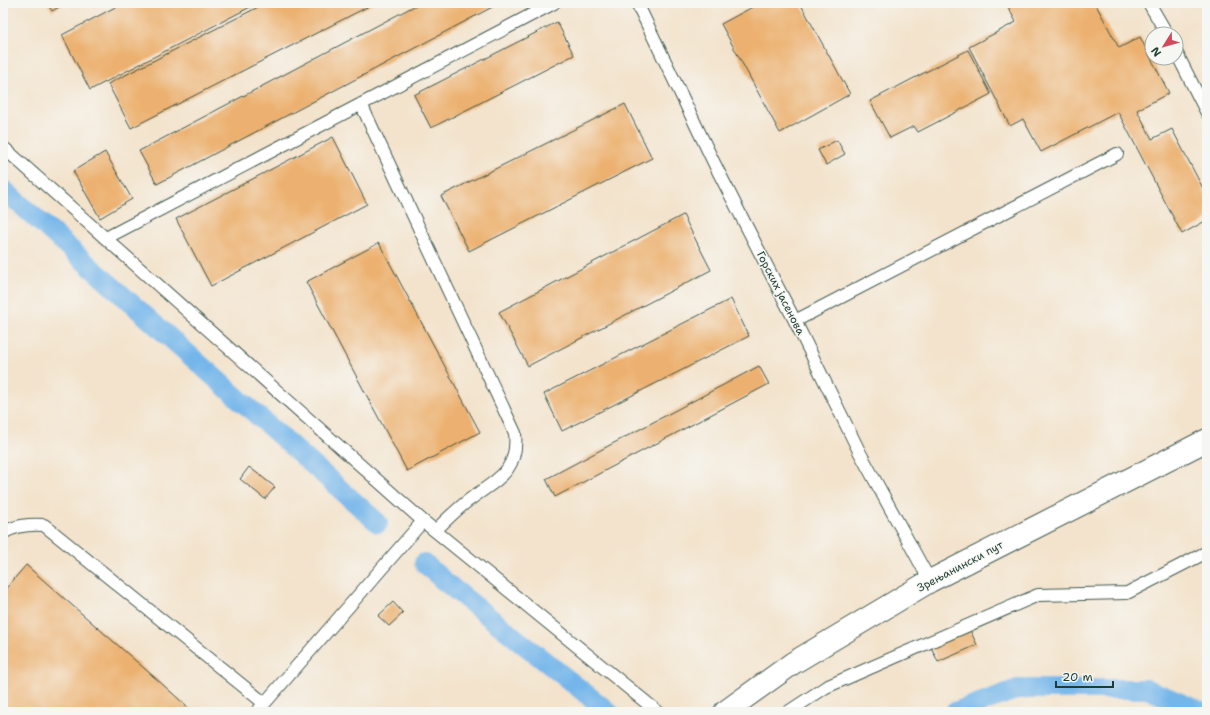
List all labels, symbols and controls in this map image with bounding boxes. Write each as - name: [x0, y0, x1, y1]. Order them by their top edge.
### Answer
- north arrow: [1144, 26, 1184, 66]
- text: N: [1148, 43, 1165, 60]
- street label: Горских јасенова: [753, 249, 808, 338]
- street label: Зрењанински пут: [915, 537, 1006, 595]
- scale bar: [1056, 663, 1113, 689]
- text: 20 m: [1062, 669, 1093, 685]

